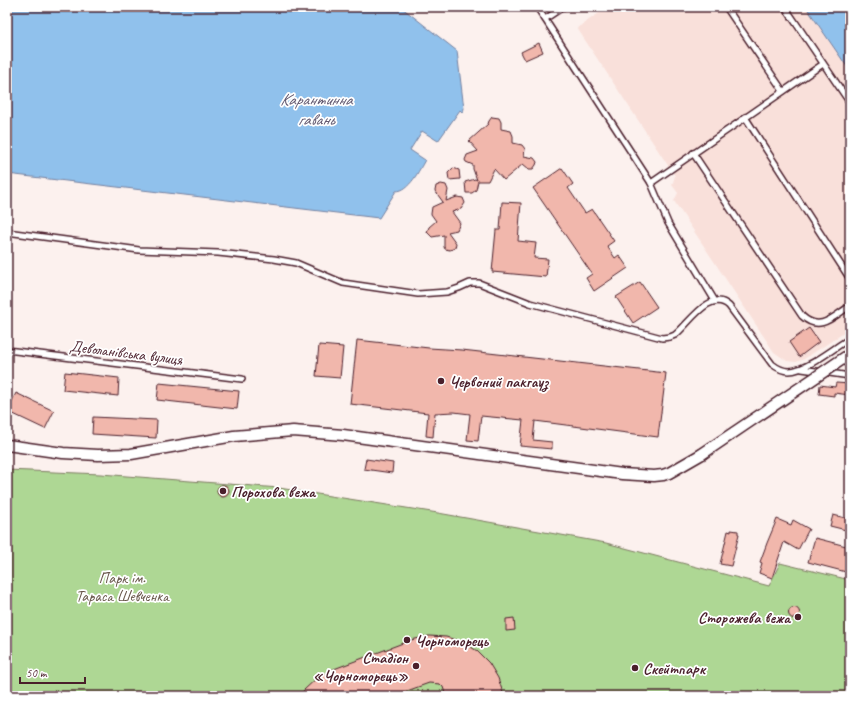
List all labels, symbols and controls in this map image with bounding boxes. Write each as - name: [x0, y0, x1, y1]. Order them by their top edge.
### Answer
- water label: Карантинна гавань: [280, 89, 354, 130]
- street label: Деволанівська вулиця: [68, 336, 185, 370]
- place label: Червоний пакгауз: [449, 372, 550, 392]
- marker: Червоний пакгауз: [436, 376, 446, 386]
- place label: Порохова вежа: [231, 482, 317, 502]
- marker: Порохова вежа: [218, 486, 228, 496]
- park label: Парк ім. Тараса Шевченка: [75, 568, 170, 606]
- place label: Сторожева вежа: [698, 608, 792, 628]
- marker: Сторожева вежа: [793, 612, 803, 622]
- place label: Чорноморець: [415, 631, 490, 651]
- marker: Чорноморець: [402, 635, 412, 645]
- place label: Стадіон «Чорноморець»: [313, 648, 409, 686]
- scale bar: [20, 659, 85, 685]
- place label: Скейтпарк: [643, 659, 707, 679]
- marker: Стадіон «Чорноморець»: [411, 661, 421, 671]
- marker: Скейтпарк: [630, 663, 640, 673]
- text: 50 m: [26, 665, 48, 681]

